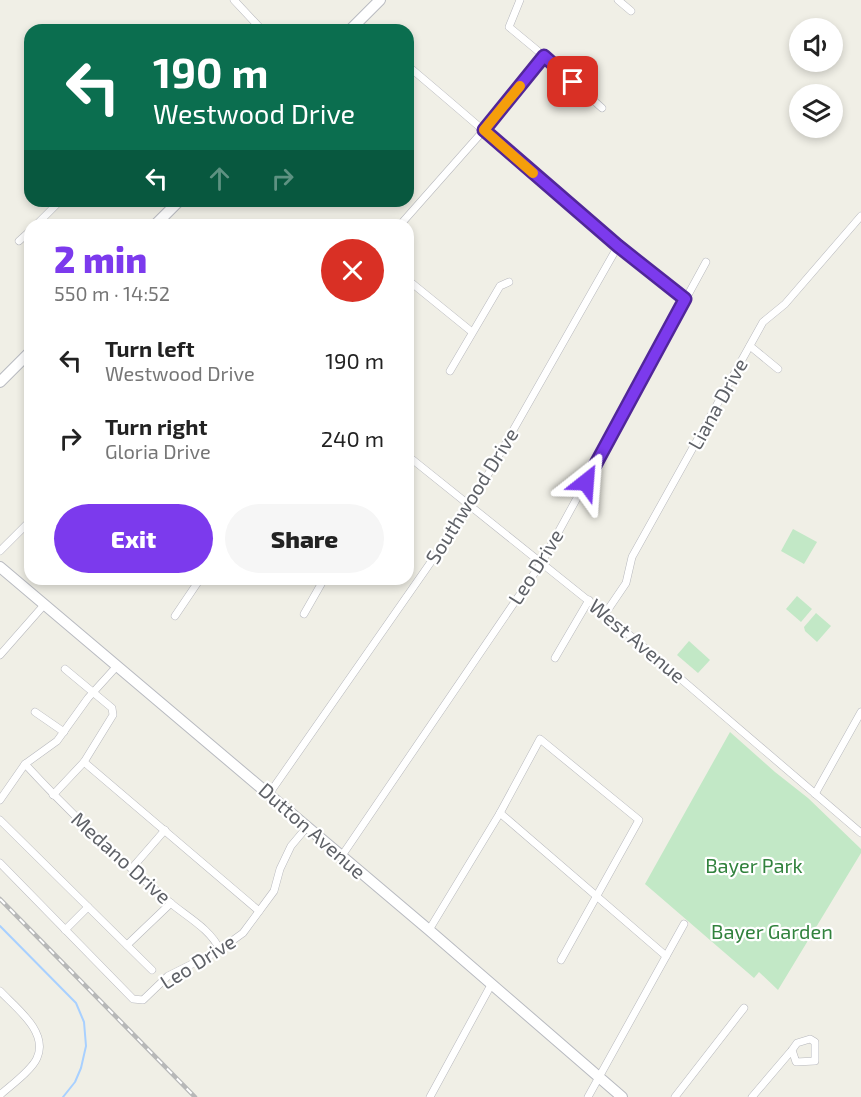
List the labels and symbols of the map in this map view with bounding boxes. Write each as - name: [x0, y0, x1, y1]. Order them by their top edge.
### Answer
- pin: [547, 56, 598, 107]
- street label: Liana Drive: [682, 354, 752, 453]
- street label: Southwood Drive: [420, 423, 523, 568]
- position arrow: [554, 450, 618, 514]
- street label: Leo Drive: [503, 524, 568, 609]
- street label: West Avenue: [585, 593, 691, 687]
- street label: Dutton Avenue: [254, 777, 371, 883]
- street label: Medano Drive: [67, 806, 176, 908]
- park label: Bayer Park: [705, 853, 803, 877]
- park label: Bayer Garden: [711, 919, 833, 943]
- street label: Leo Drive: [155, 929, 240, 994]

